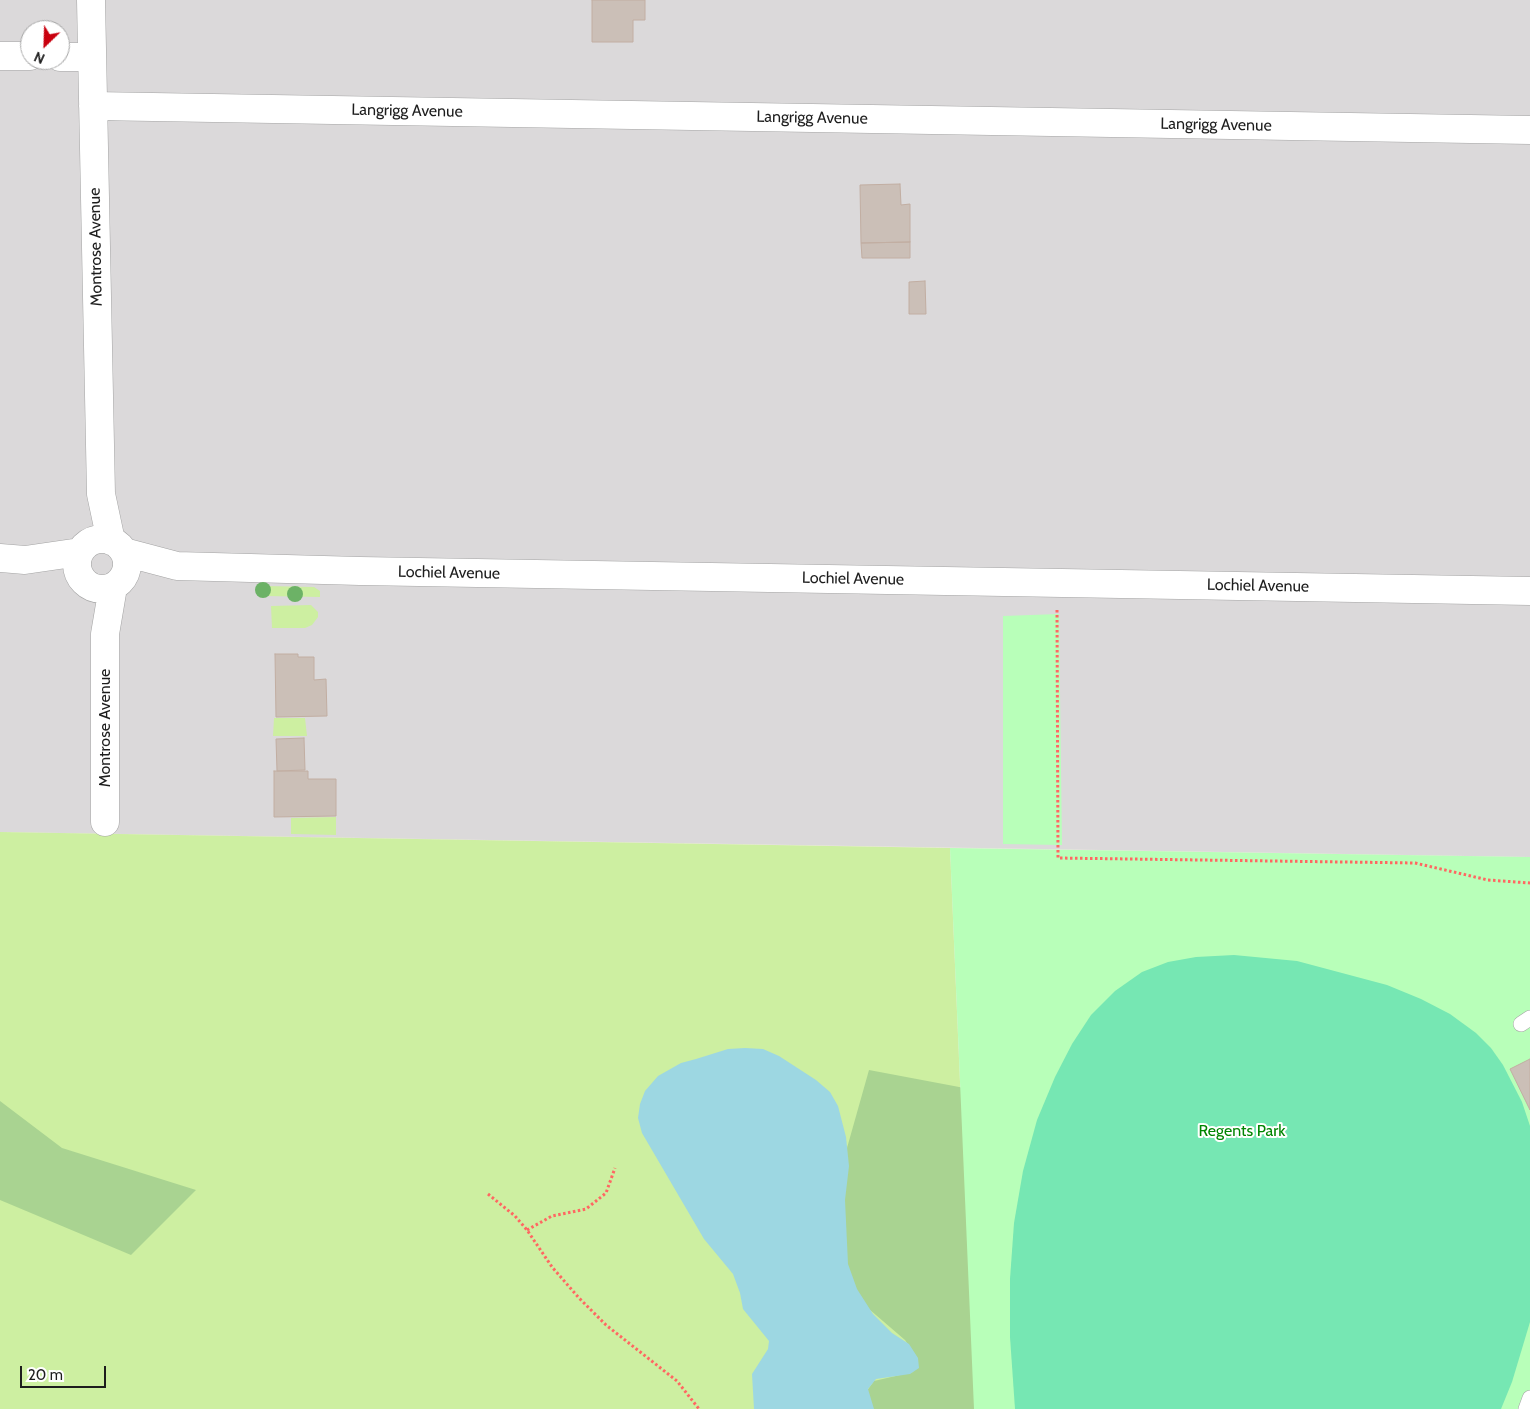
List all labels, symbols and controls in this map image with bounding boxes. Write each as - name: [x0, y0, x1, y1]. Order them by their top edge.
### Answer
- north arrow: [20, 20, 70, 70]
- text: N: [31, 48, 47, 68]
- street label: Langrigg Avenue: [351, 100, 463, 122]
- street label: Langrigg Avenue: [756, 107, 868, 129]
- street label: Langrigg Avenue: [1160, 114, 1272, 136]
- street label: Montrose Avenue: [85, 188, 107, 306]
- street label: Lochiel Avenue: [398, 563, 500, 583]
- street label: Lochiel Avenue: [802, 569, 904, 589]
- street label: Lochiel Avenue: [1207, 576, 1309, 596]
- street label: Montrose Avenue: [95, 669, 115, 787]
- park label: Regents Park: [1199, 1121, 1285, 1141]
- scale bar: [22, 1356, 109, 1388]
- text: 20 m: [28, 1366, 63, 1384]

